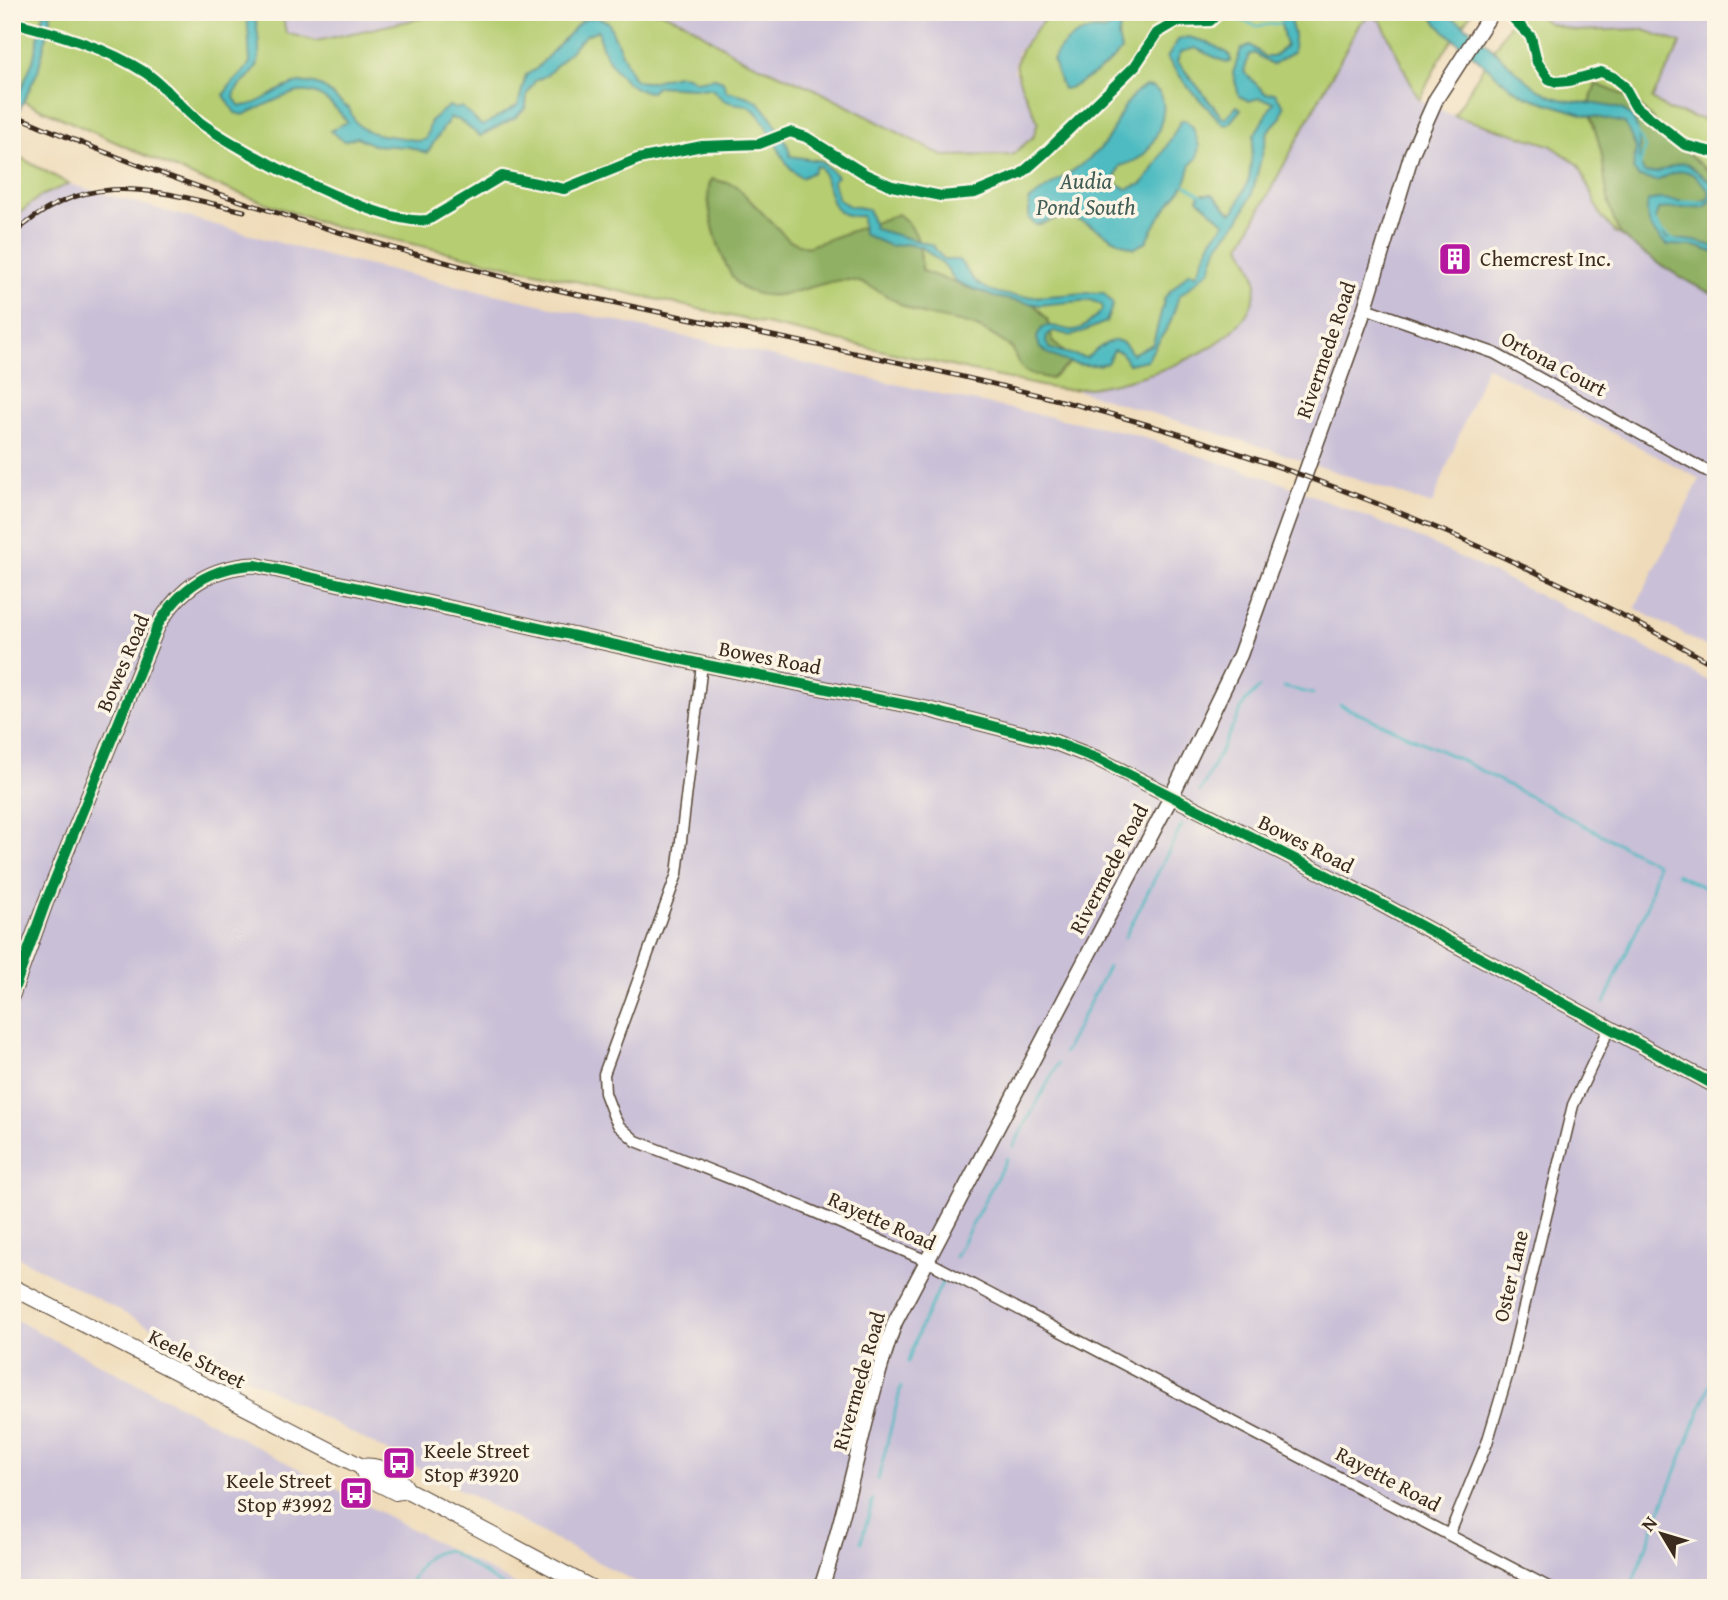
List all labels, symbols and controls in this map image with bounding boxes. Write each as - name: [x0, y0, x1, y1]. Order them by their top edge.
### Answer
- water label: Audia Pond South: [1035, 164, 1136, 223]
- building icon: Chemcrest Inc.: [1436, 240, 1474, 278]
- place label: Chemcrest Inc.: [1480, 243, 1611, 274]
- street label: Rivermede Road: [1288, 276, 1364, 423]
- street label: Ortona Court: [1496, 323, 1613, 405]
- street label: Bowes Road: [88, 608, 157, 717]
- street label: Bowes Road: [716, 632, 825, 683]
- street label: Rivermede Road: [1061, 798, 1156, 939]
- street label: Bowes Road: [1253, 806, 1360, 881]
- street label: Rayette Road: [823, 1183, 942, 1258]
- street label: Oster Lane: [1485, 1227, 1536, 1325]
- street label: Rivermede Road: [824, 1307, 893, 1454]
- street label: Keele Street: [143, 1321, 252, 1397]
- place label: Keele Street Stop #3920: [424, 1435, 530, 1490]
- street label: Rayette Road: [1330, 1438, 1447, 1520]
- bus stop icon: Keele Street Stop #3920: [380, 1444, 418, 1482]
- place label: Keele Street Stop #3992: [226, 1465, 333, 1520]
- bus stop icon: Keele Street Stop #3992: [337, 1474, 375, 1512]
- north arrow: [1626, 1498, 1696, 1568]
- text: N: [1634, 1510, 1664, 1537]

